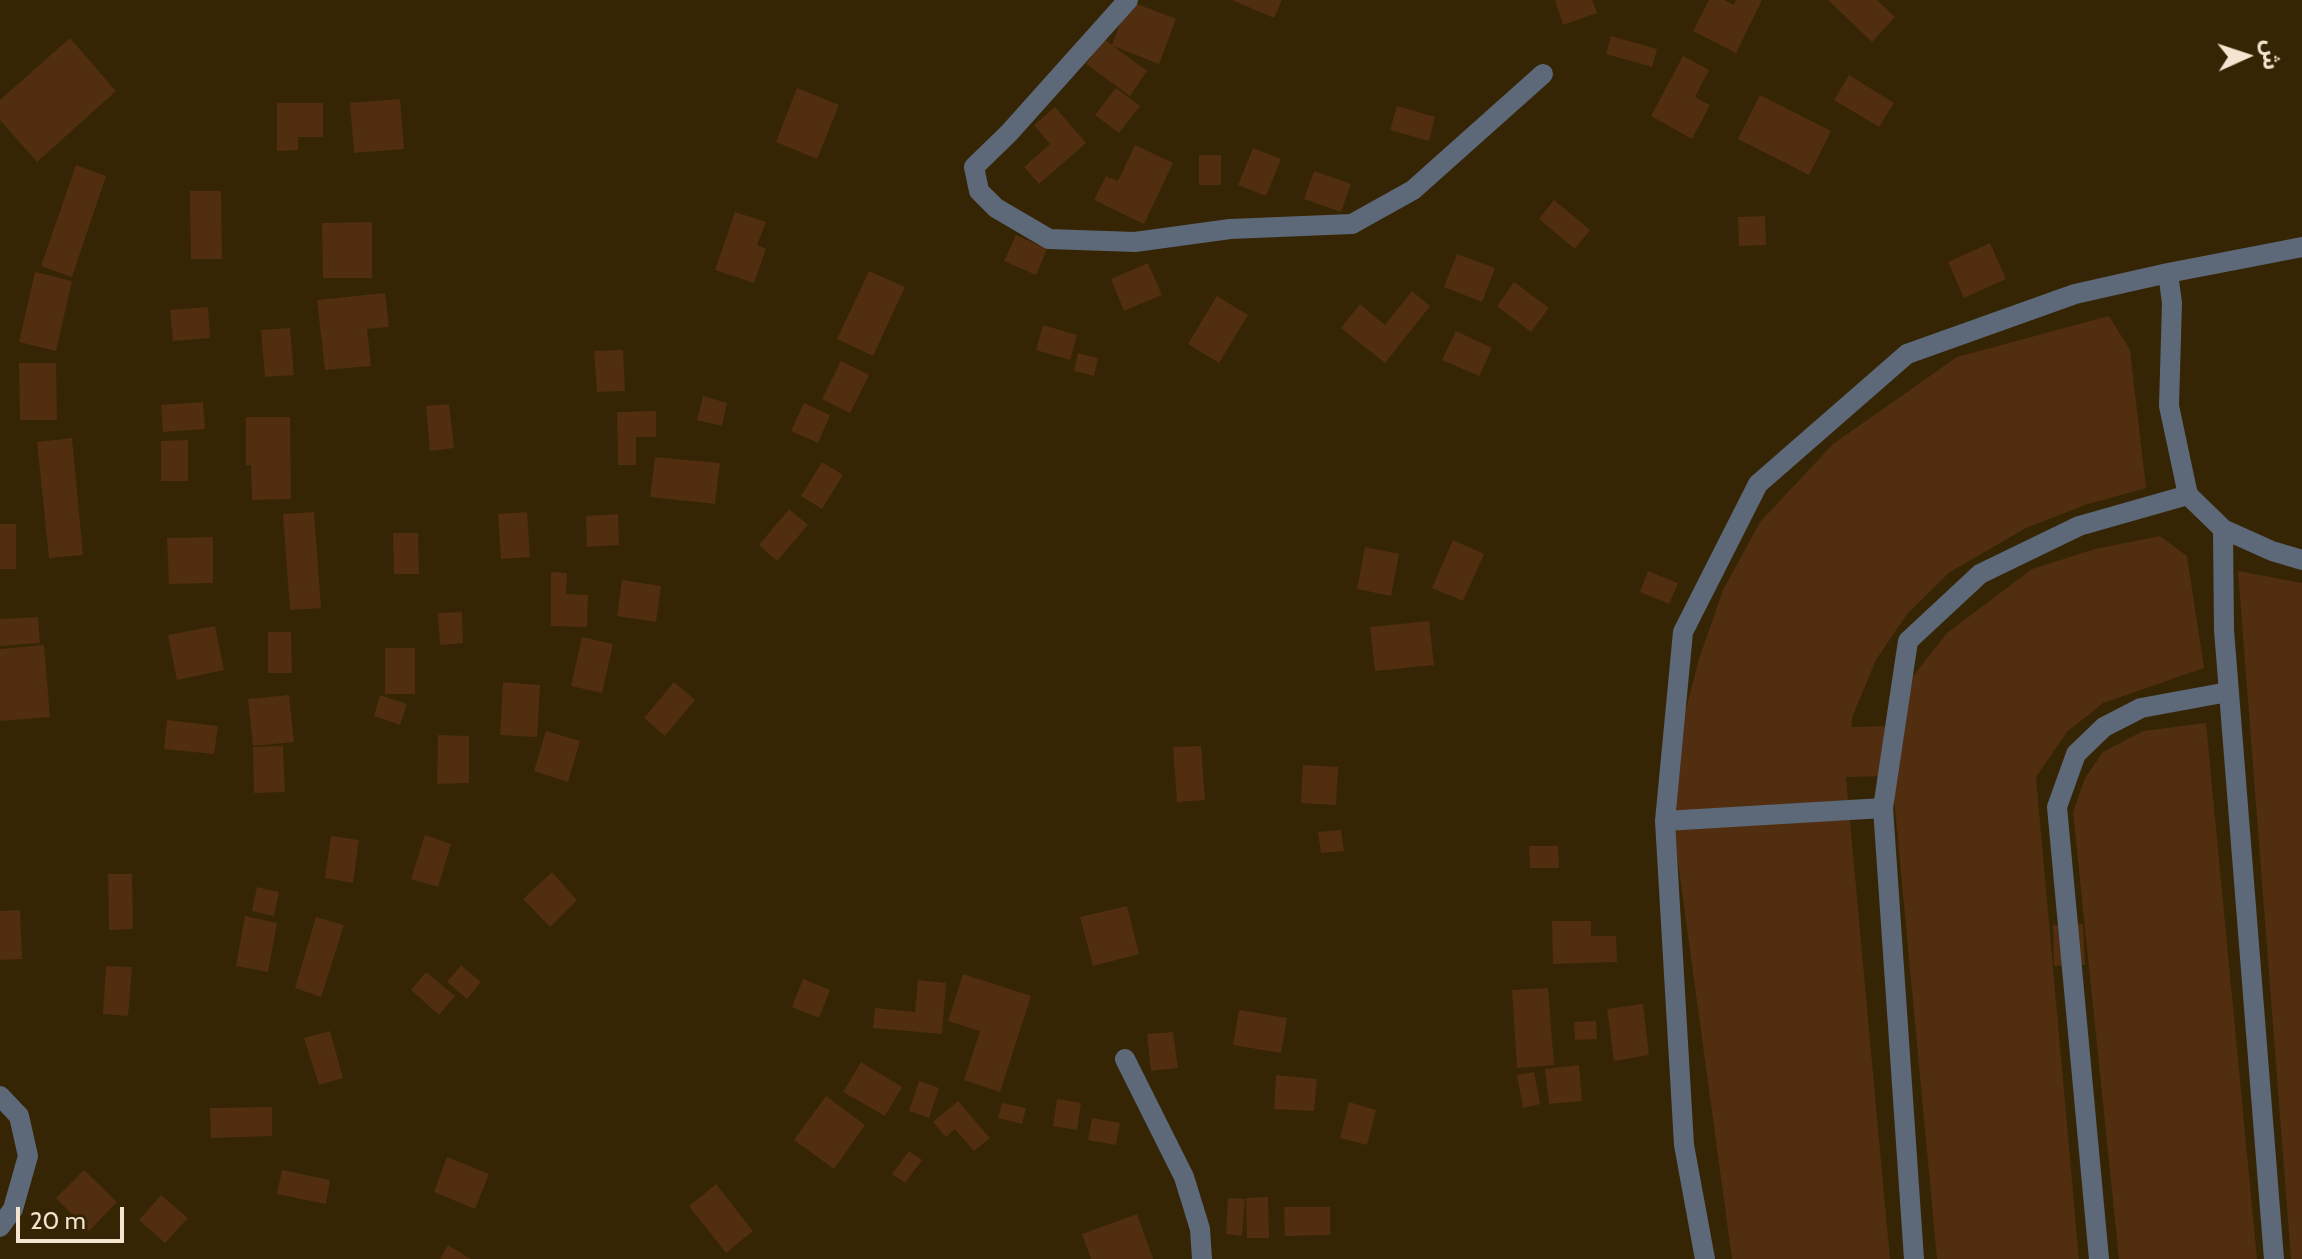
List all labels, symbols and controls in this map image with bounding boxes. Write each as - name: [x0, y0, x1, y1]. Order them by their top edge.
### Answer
- north arrow: [2206, 16, 2286, 96]
- text: ش: [2256, 39, 2285, 70]
- scale bar: [20, 1191, 128, 1241]
- text: 20 m: [30, 1206, 86, 1235]

